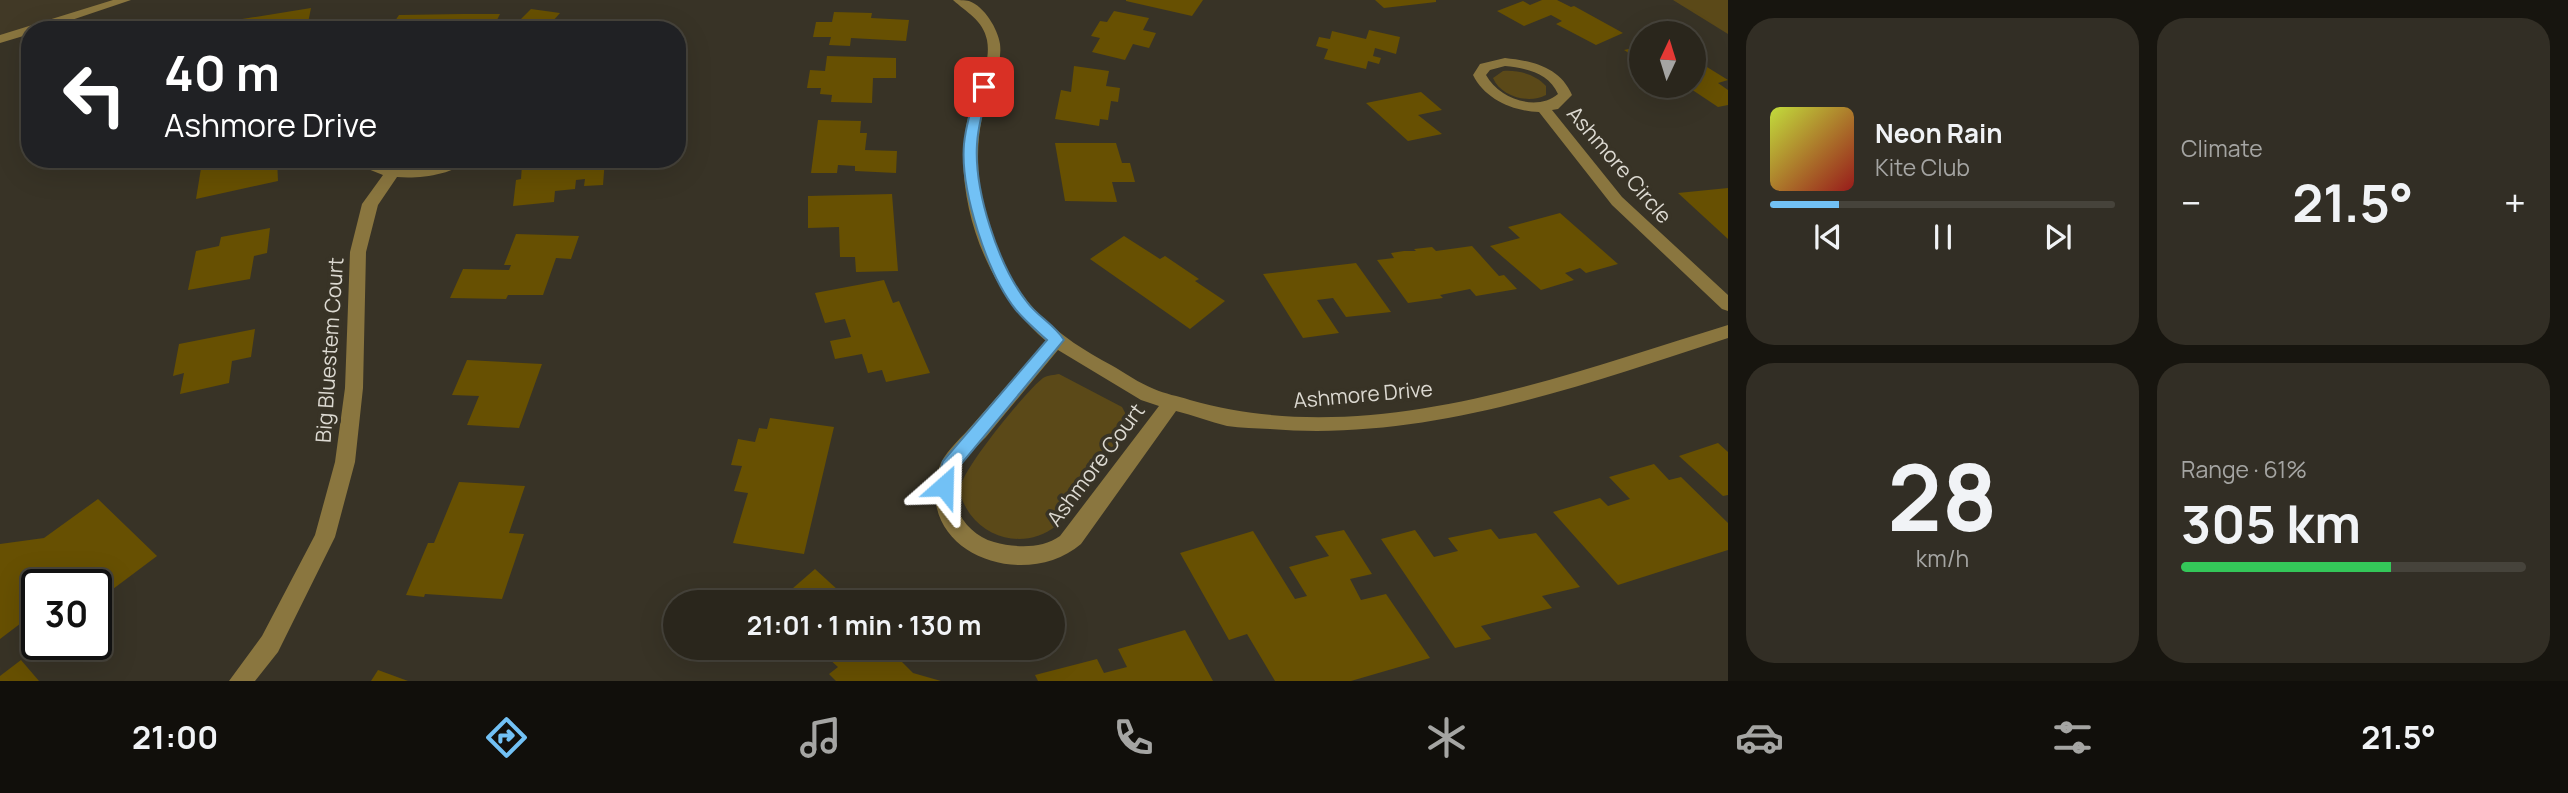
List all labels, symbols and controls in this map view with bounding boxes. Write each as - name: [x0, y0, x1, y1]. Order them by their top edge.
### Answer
- north arrow: [1629, 21, 1706, 98]
- map controls: [1629, 21, 1706, 98]
- text: 40 m: [164, 39, 280, 106]
- icon: left: [49, 49, 140, 140]
- pin: [954, 57, 1014, 117]
- icon: arrive: [965, 68, 1003, 106]
- street label: Ashmore Circle: [1561, 100, 1678, 229]
- text: Ashmore Drive: [164, 103, 377, 147]
- text: Neon Rain: [1875, 115, 2003, 151]
- text: Climate: [2181, 132, 2263, 164]
- text: Kite Club: [1875, 151, 1970, 183]
- text: 21.5°: [2292, 167, 2413, 238]
- text: −: [2181, 176, 2202, 228]
- text: +: [2504, 176, 2526, 228]
- icon: previous: [1809, 218, 1847, 256]
- icon: pause: [1924, 218, 1962, 256]
- icon: next: [2039, 218, 2077, 256]
- street label: Big Bluestem Court: [309, 256, 349, 444]
- street label: Ashmore Drive: [1292, 374, 1434, 414]
- street label: Ashmore Court: [1040, 397, 1151, 531]
- text: 28: [1888, 434, 1997, 558]
- position arrow: [907, 449, 981, 523]
- text: Range · 61%: [2181, 453, 2307, 485]
- text: 305 km: [2181, 488, 2361, 559]
- text: km/h: [1916, 542, 1969, 574]
- speed limit sign: 30: [21, 569, 112, 660]
- text: 21:01 · 1 min · 130 m: [747, 607, 981, 643]
- icon: directions: [482, 713, 531, 762]
- icon: music: [796, 713, 845, 762]
- icon: phone: [1109, 713, 1158, 762]
- icon: climate: [1422, 713, 1471, 762]
- icon: car: [1735, 713, 1784, 762]
- icon: filters: [2048, 713, 2097, 762]
- text: 21:00: [132, 715, 218, 759]
- text: 21.5°: [2361, 715, 2436, 759]

